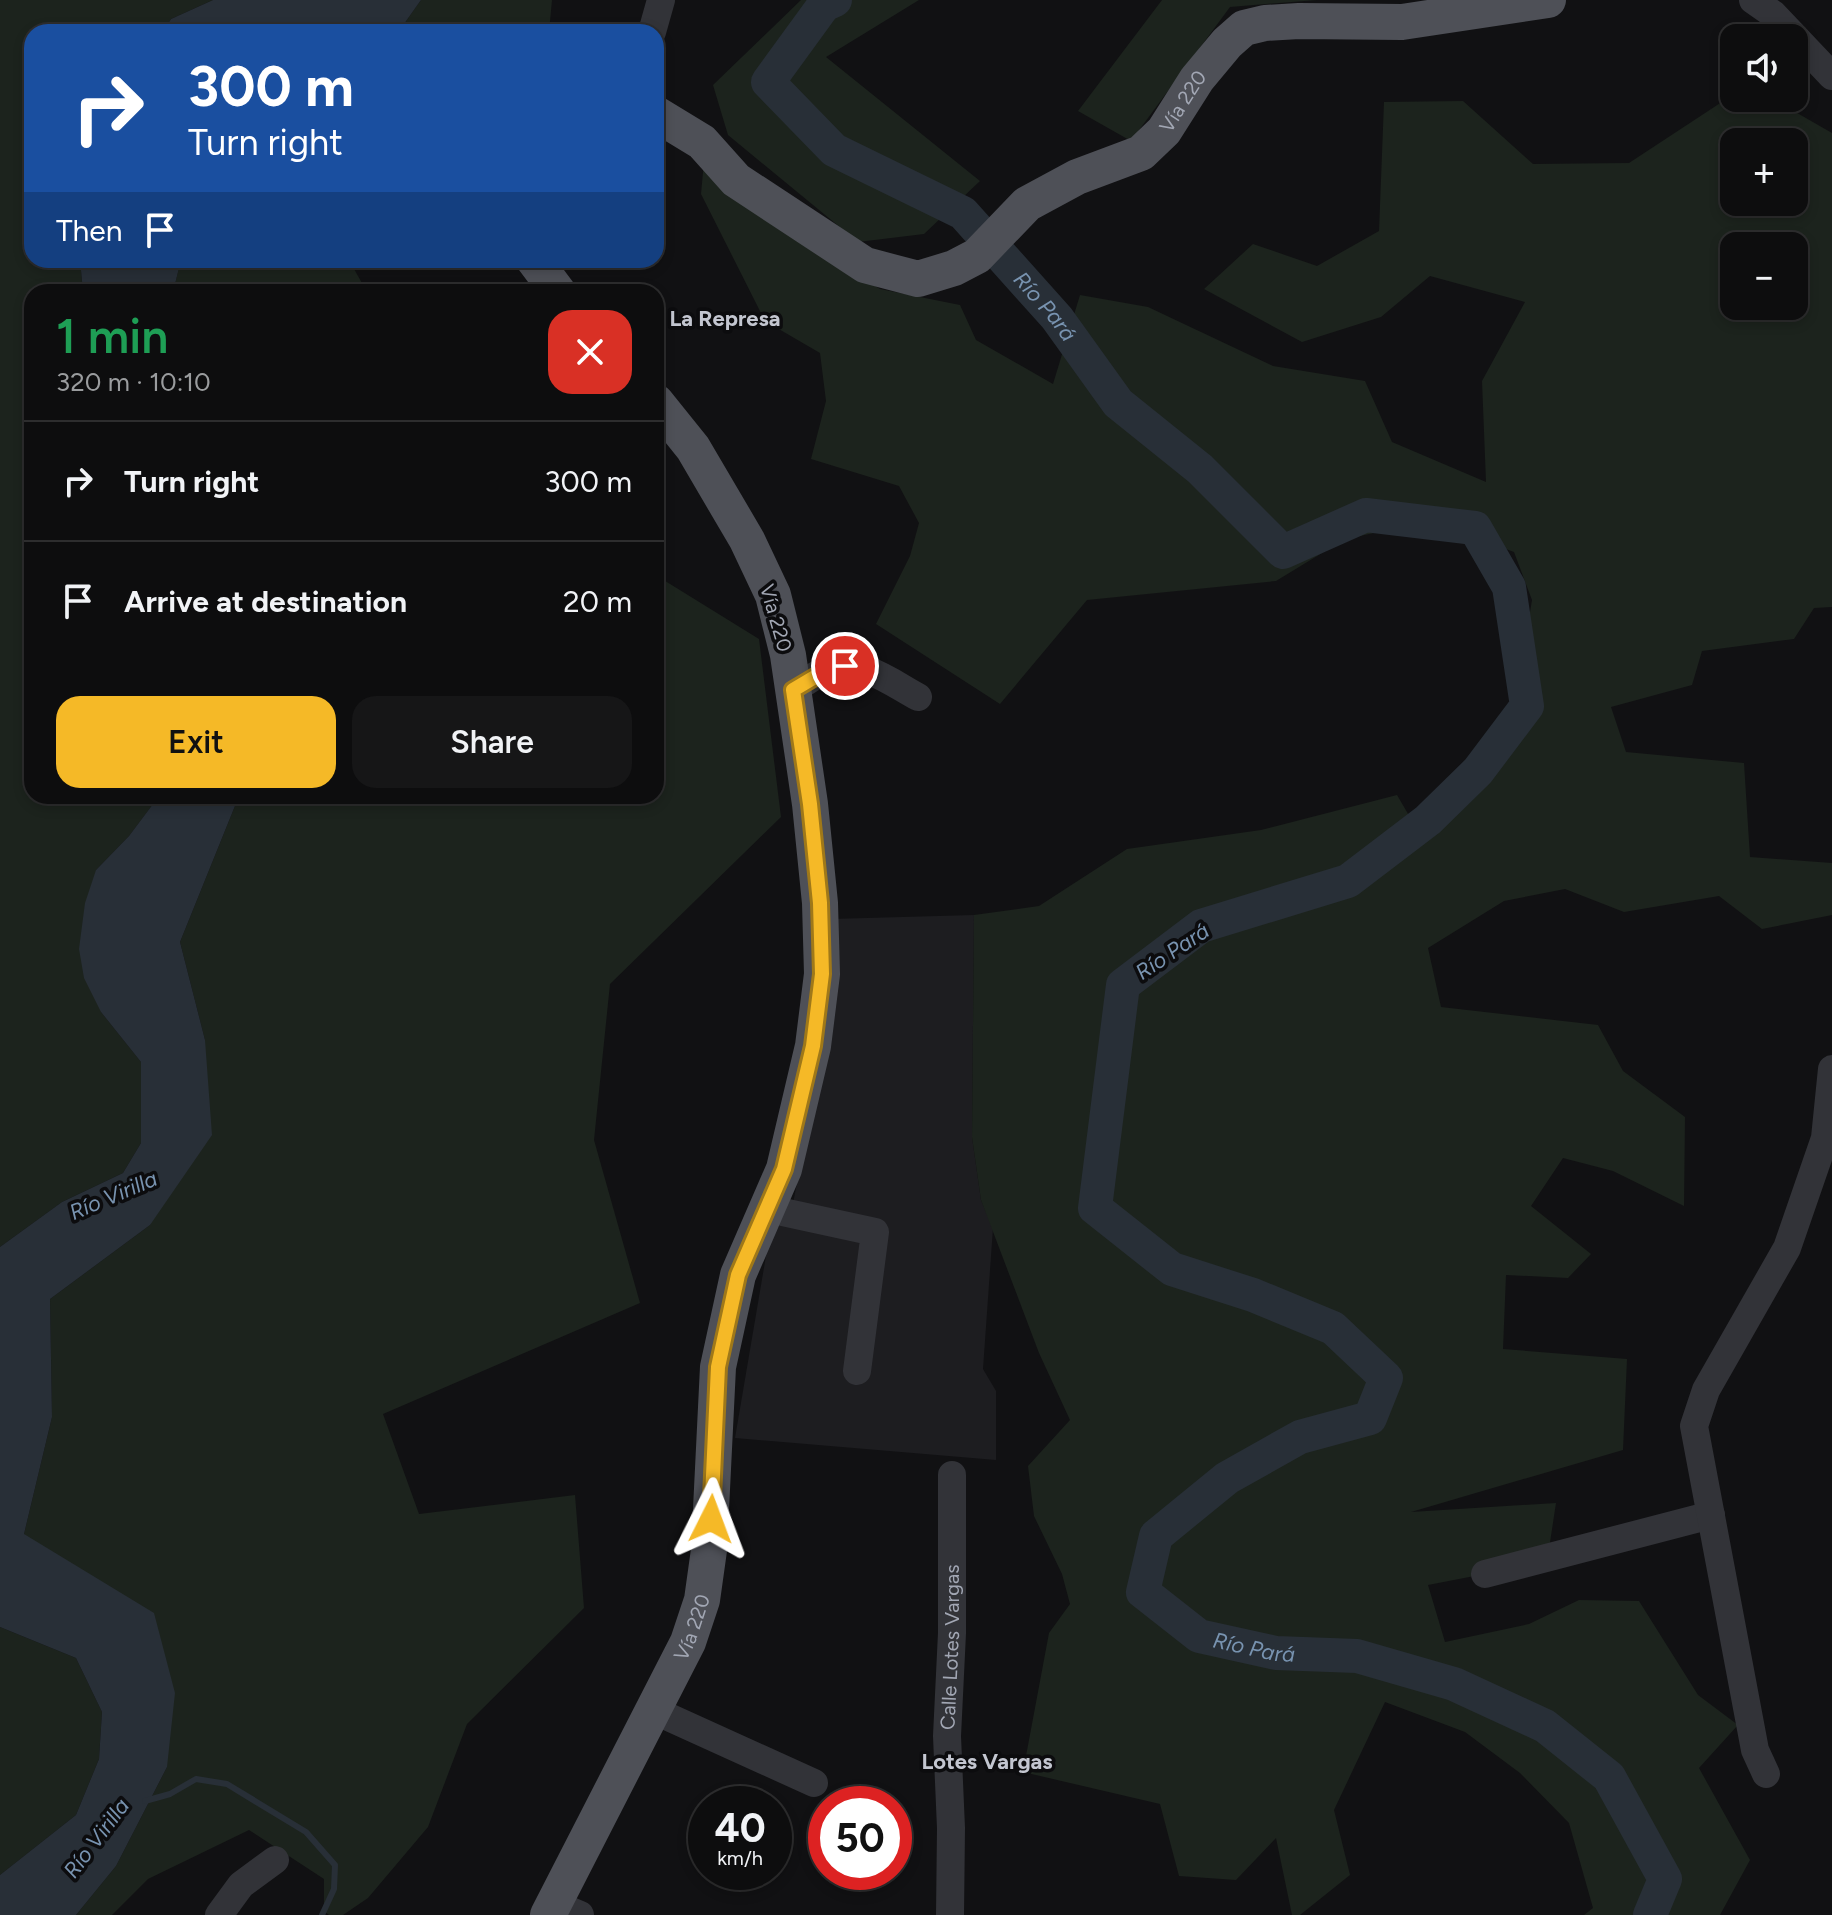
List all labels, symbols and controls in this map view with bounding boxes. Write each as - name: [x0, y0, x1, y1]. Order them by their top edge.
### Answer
- map controls: [1720, 24, 1808, 320]
- button: sound: [1720, 24, 1808, 112]
- text: 300 m: [188, 53, 354, 120]
- icon: right: [56, 56, 160, 160]
- street label: Vía 220: [1154, 65, 1211, 137]
- text: Turn right: [188, 121, 343, 164]
- button: +: [1720, 128, 1808, 216]
- icon: arrive: [138, 208, 182, 252]
- text: Then: [56, 212, 122, 249]
- button: −: [1720, 232, 1808, 320]
- water label: Río Pará: [1008, 266, 1082, 347]
- district label: La Represa: [670, 305, 780, 332]
- text: 1 min: [56, 307, 168, 365]
- button: close: [548, 310, 632, 394]
- text: 320 m · 10:10: [56, 366, 211, 398]
- icon: right: [56, 459, 100, 503]
- text: Turn right: [124, 463, 259, 500]
- text: 300 m: [544, 463, 632, 500]
- icon: arrive: [56, 579, 100, 623]
- street label: Vía 220: [755, 582, 797, 654]
- text: Arrive at destination: [124, 583, 407, 620]
- text: 20 m: [563, 583, 632, 620]
- pin: [811, 632, 879, 700]
- icon: arrive: [823, 644, 867, 688]
- button: Exit: [56, 696, 336, 788]
- button: Share: [352, 696, 632, 788]
- water label: Río Pará: [1130, 917, 1214, 986]
- water label: Río Virilla: [65, 1165, 161, 1226]
- position arrow: [669, 1477, 753, 1561]
- street label: Calle Lotes Vargas: [935, 1565, 964, 1730]
- street label: Vía 220: [669, 1591, 715, 1665]
- water label: Río Pará: [1210, 1627, 1296, 1668]
- district label: Lotes Vargas: [921, 1748, 1053, 1775]
- speed limit sign: 50: [808, 1786, 912, 1890]
- water label: Río Virilla: [58, 1793, 135, 1883]
- text: 40: [714, 1804, 766, 1852]
- text: km/h: [717, 1846, 763, 1870]

